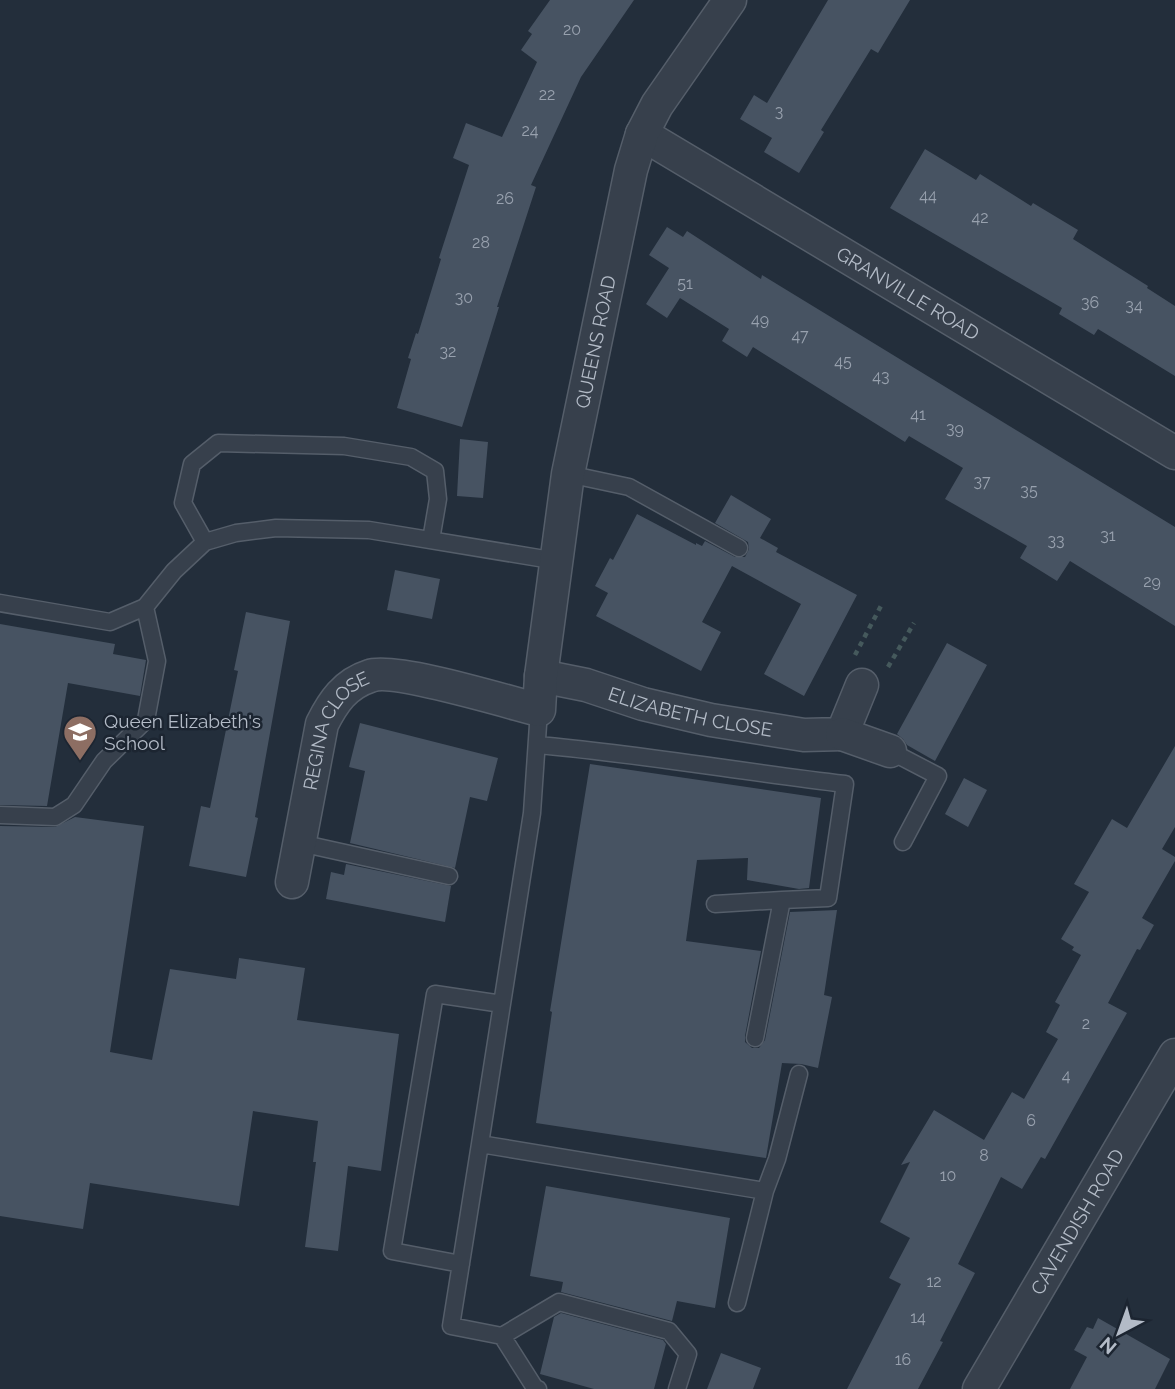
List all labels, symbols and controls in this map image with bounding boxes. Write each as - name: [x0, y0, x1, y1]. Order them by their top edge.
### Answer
- house number: 20: [563, 20, 581, 39]
- house number: 22: [539, 85, 555, 104]
- house number: 3: [775, 102, 783, 121]
- house number: 24: [521, 121, 539, 140]
- house number: 44: [919, 186, 937, 205]
- house number: 26: [496, 189, 514, 208]
- house number: 42: [971, 208, 989, 227]
- house number: 28: [472, 233, 490, 252]
- street label: GRANVILLE ROAD: [833, 242, 983, 344]
- street label: QUEENS ROAD: [571, 273, 620, 410]
- house number: 51: [677, 274, 693, 293]
- house number: 30: [455, 288, 473, 307]
- house number: 36: [1081, 293, 1099, 312]
- house number: 34: [1125, 296, 1143, 315]
- house number: 49: [751, 310, 769, 329]
- house number: 47: [791, 326, 809, 345]
- house number: 32: [440, 342, 456, 361]
- house number: 45: [834, 352, 852, 371]
- house number: 43: [872, 367, 890, 386]
- house number: 41: [910, 405, 926, 424]
- house number: 39: [946, 419, 964, 438]
- house number: 37: [973, 472, 991, 491]
- house number: 35: [1020, 481, 1038, 500]
- house number: 31: [1100, 526, 1116, 545]
- house number: 33: [1047, 531, 1065, 550]
- house number: 29: [1143, 572, 1161, 591]
- street label: REGINA CLOSE: [299, 667, 372, 792]
- street label: ELIZABETH CLOSE: [605, 682, 774, 741]
- place label: Queen Elizabeth's School: [104, 710, 261, 754]
- school or university icon: Queen Elizabeth's School: [61, 713, 99, 762]
- house number: 2: [1082, 1014, 1090, 1033]
- house number: 4: [1062, 1066, 1071, 1085]
- house number: 6: [1026, 1111, 1036, 1130]
- street label: CAVENDISH ROAD: [1026, 1145, 1128, 1298]
- house number: 8: [979, 1146, 989, 1165]
- house number: 10: [940, 1166, 956, 1185]
- house number: 12: [926, 1272, 942, 1291]
- north arrow: [1084, 1298, 1154, 1368]
- house number: 14: [910, 1308, 926, 1327]
- text: N: [1095, 1333, 1121, 1359]
- house number: 16: [895, 1350, 911, 1369]

